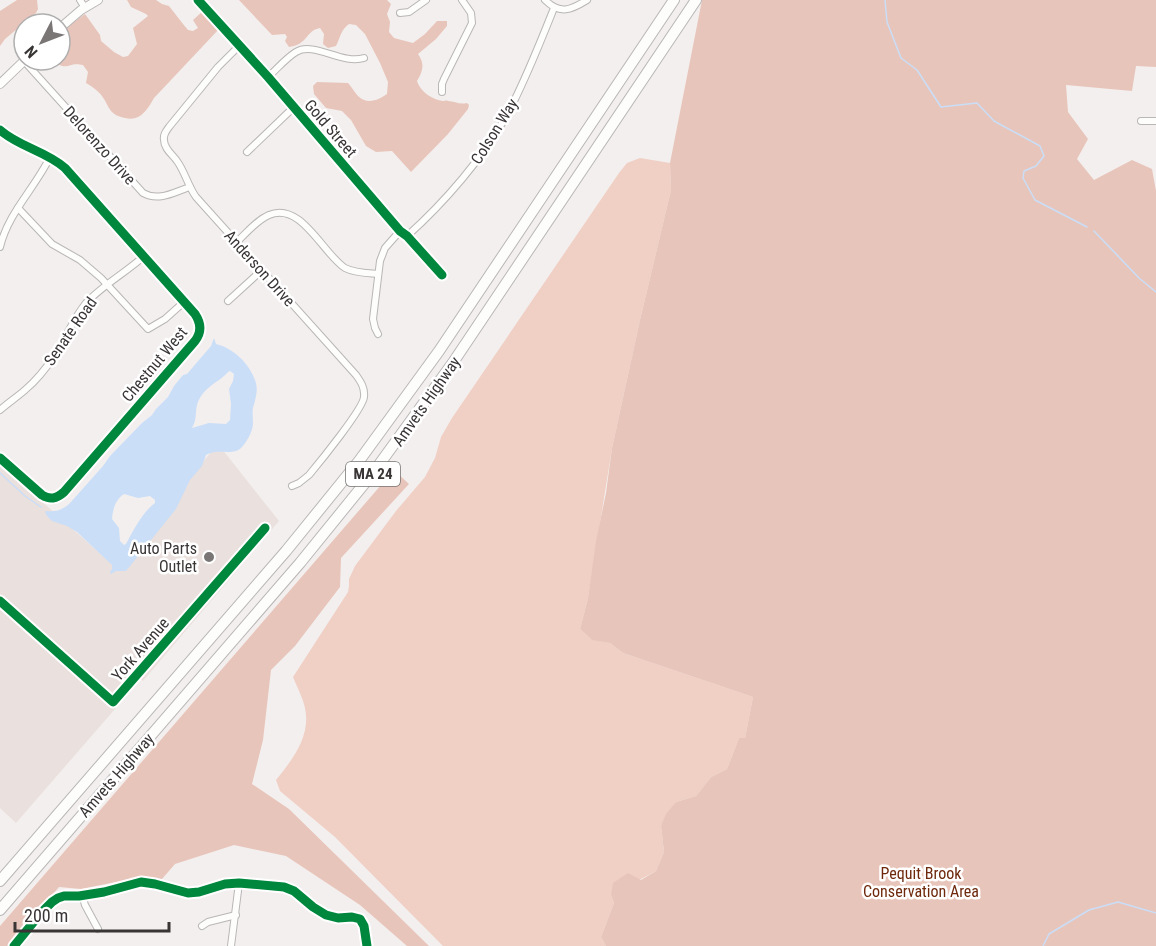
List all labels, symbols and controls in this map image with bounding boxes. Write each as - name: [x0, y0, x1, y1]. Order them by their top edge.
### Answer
- north arrow: [12, 12, 72, 72]
- text: N: [21, 42, 42, 62]
- street label: Colson Way: [467, 95, 522, 168]
- street label: Gold Street: [300, 96, 361, 161]
- street label: Delorenzo Drive: [59, 102, 140, 188]
- street label: Anderson Drive: [220, 226, 299, 310]
- street label: Senate Road: [40, 293, 101, 369]
- street label: Chestnut West: [118, 323, 191, 406]
- street label: Amvets Highway: [389, 353, 465, 450]
- road number: MA 24: [346, 462, 400, 486]
- place label: Auto Parts Outlet: [130, 539, 197, 576]
- marker: Auto Parts Outlet: [202, 550, 216, 564]
- street label: York Avenue: [108, 614, 173, 685]
- street label: Amvets Highway: [75, 729, 158, 821]
- park label: Pequit Brook Conservation Area: [863, 864, 979, 901]
- scale bar: [15, 895, 170, 933]
- text: 200 m: [24, 905, 68, 926]

